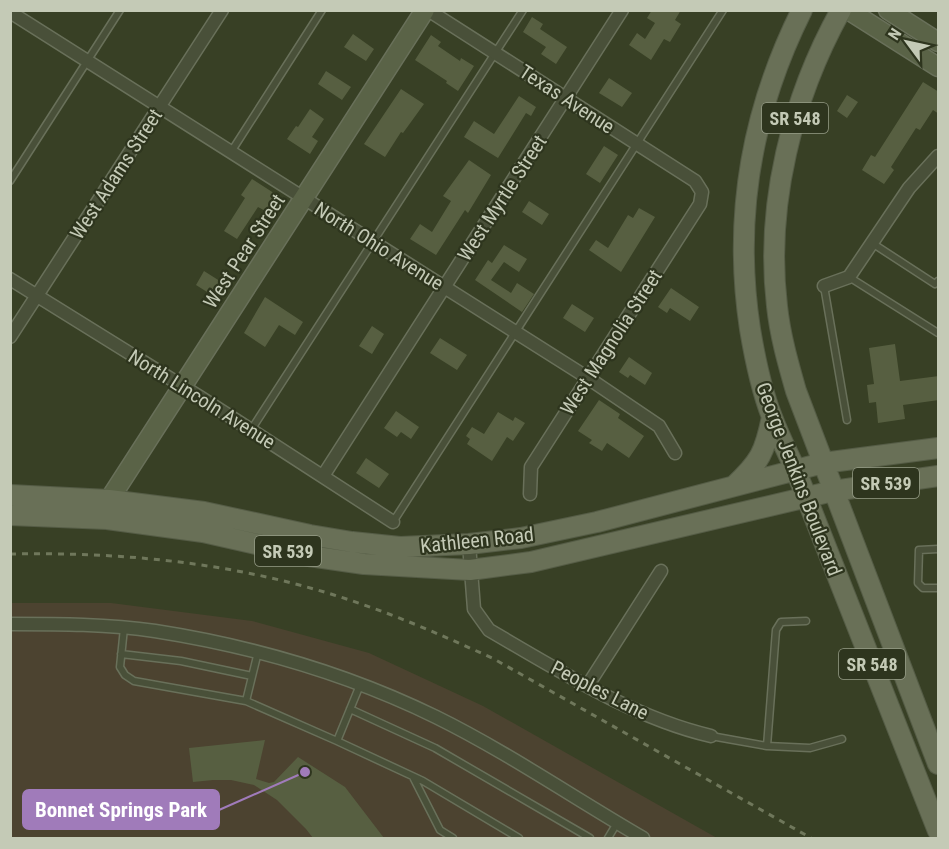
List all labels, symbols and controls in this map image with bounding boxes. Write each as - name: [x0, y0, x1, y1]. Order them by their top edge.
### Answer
- north arrow: [877, 12, 937, 72]
- text: N: [884, 25, 905, 43]
- street label: Texas Avenue: [515, 59, 619, 139]
- road number: SR 548: [762, 103, 828, 133]
- street label: West Adams Street: [65, 104, 167, 244]
- street label: West Myrtle Street: [452, 130, 552, 265]
- street label: West Pear Street: [198, 189, 290, 313]
- street label: North Ohio Avenue: [310, 197, 448, 295]
- street label: West Magnolia Street: [555, 265, 667, 419]
- street label: North Lincoln Avenue: [124, 344, 280, 454]
- street label: George Jenkins Boulevard: [751, 379, 847, 579]
- road number: SR 539: [853, 468, 919, 498]
- street label: Kathleen Road: [419, 522, 535, 558]
- road number: SR 539: [255, 536, 321, 566]
- road number: SR 548: [839, 649, 905, 679]
- street label: Peoples Lane: [547, 655, 653, 725]
- callout: Bonnet Springs Park: [23, 790, 219, 829]
- text: Bonnet Springs Park: [35, 798, 208, 822]

